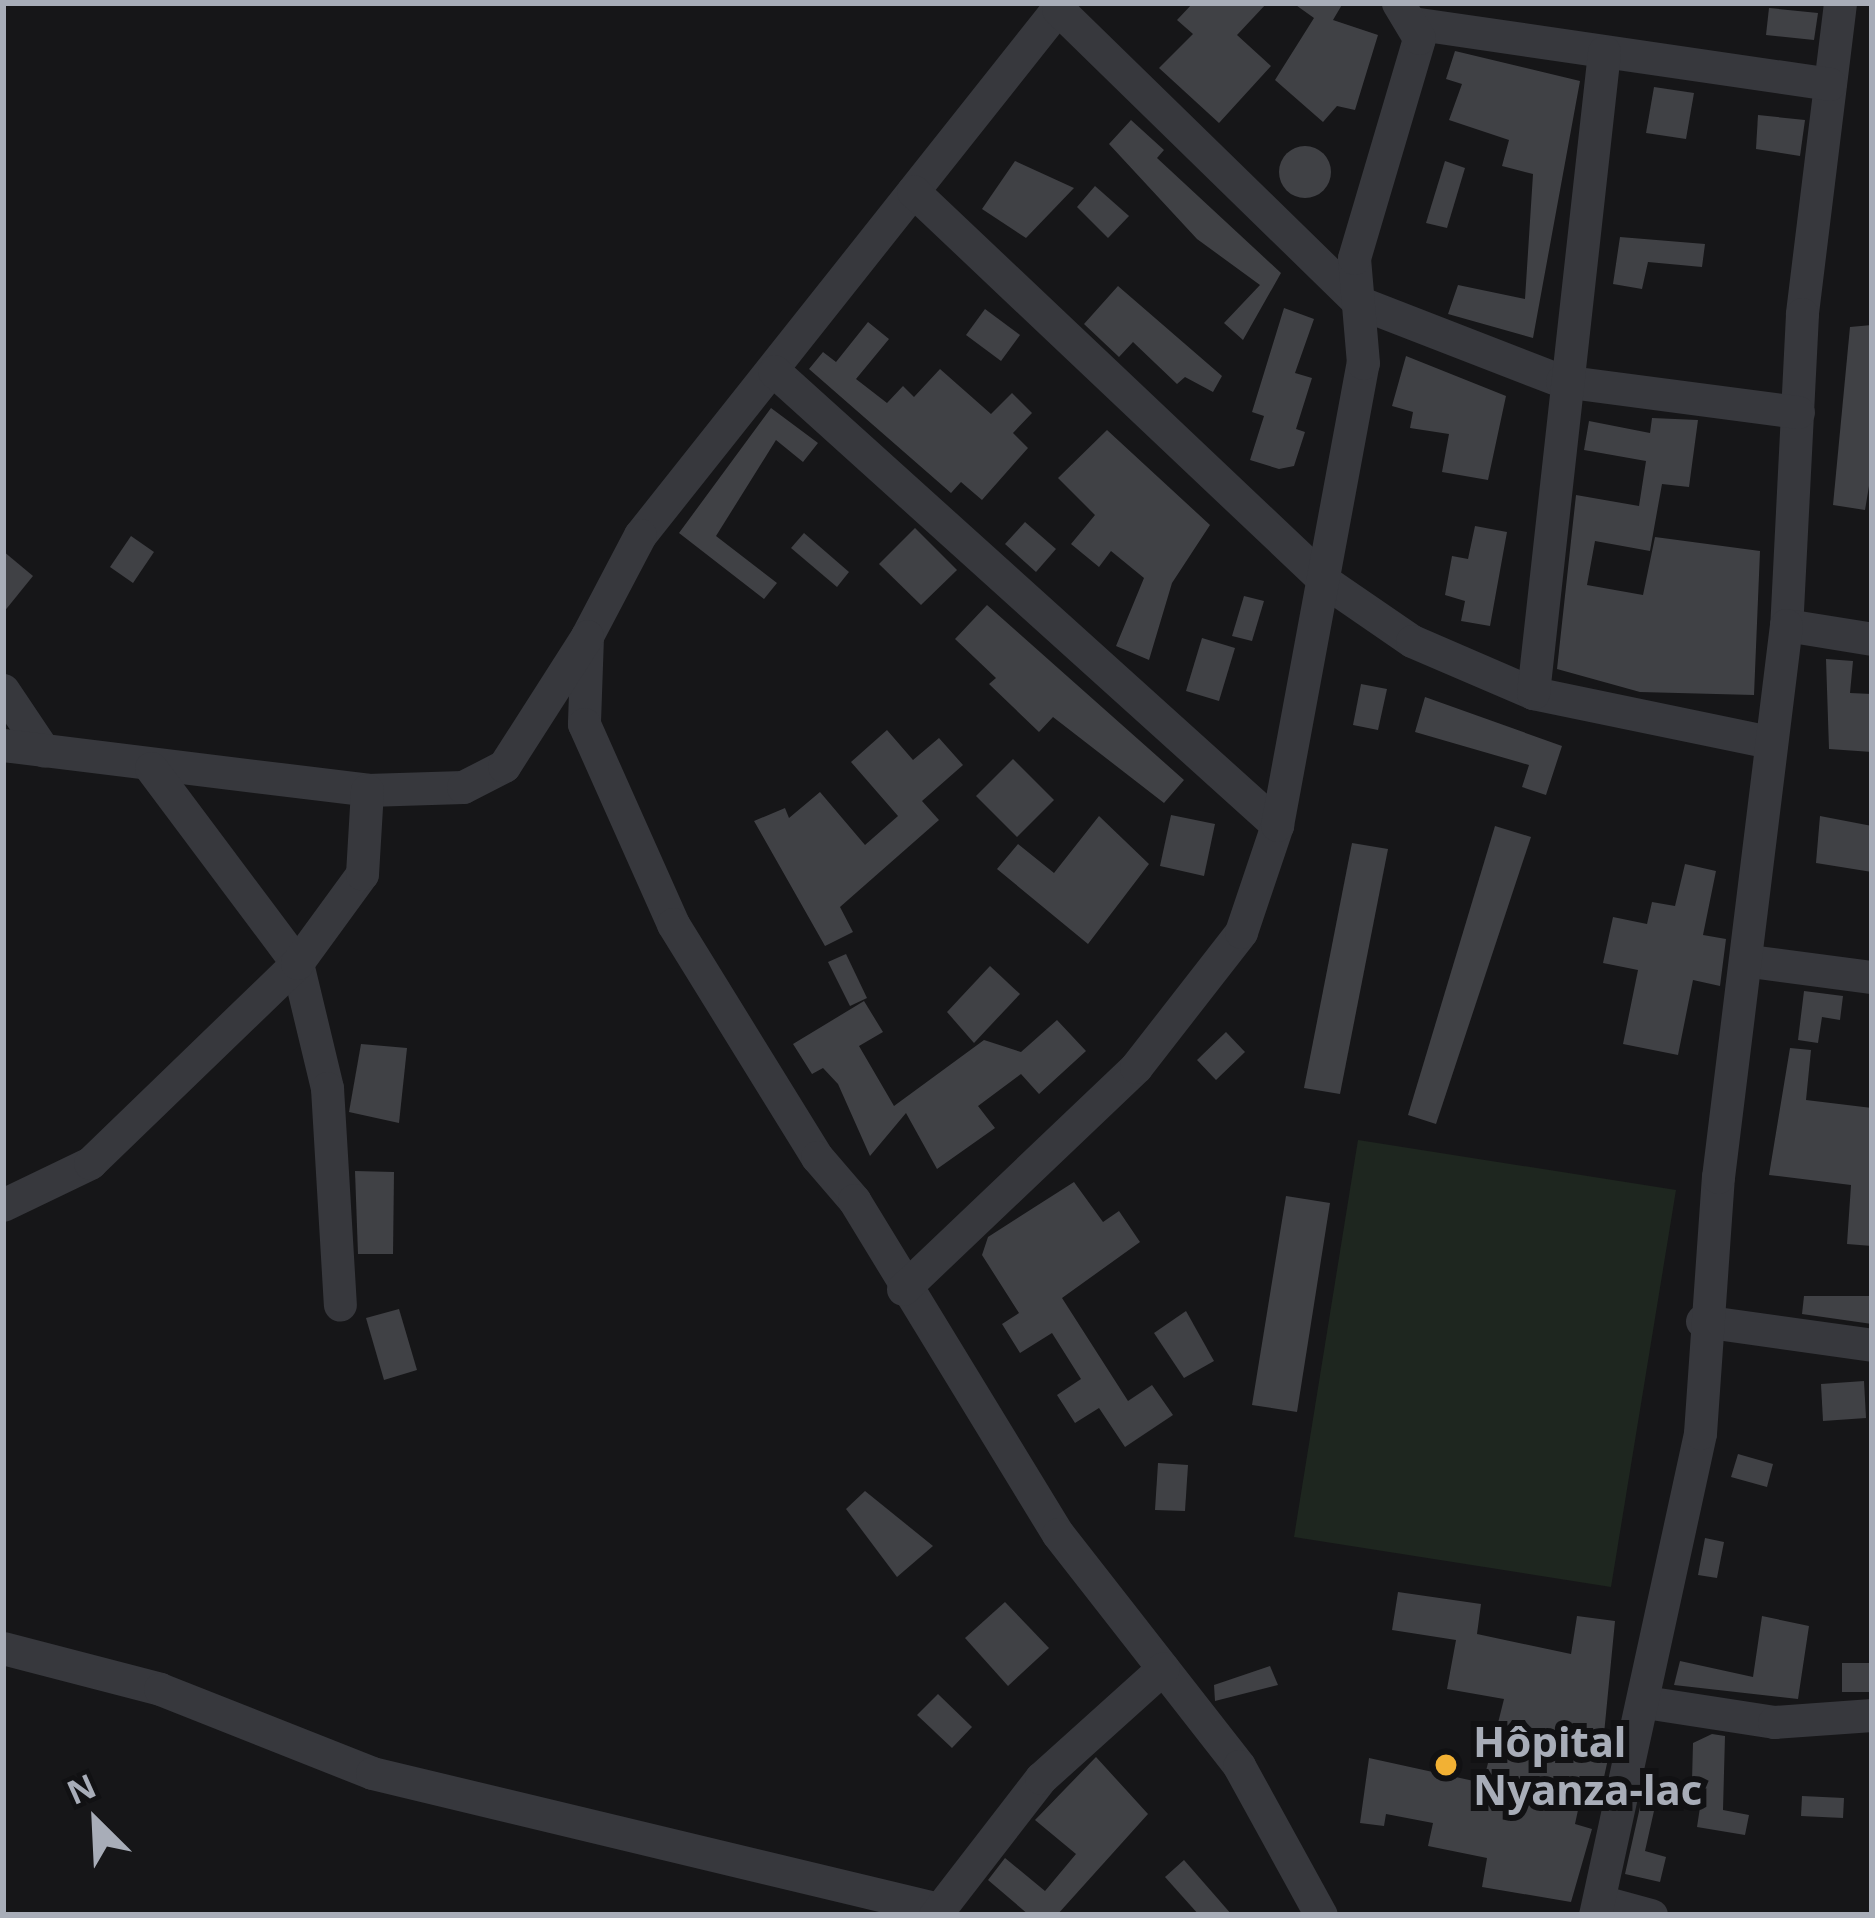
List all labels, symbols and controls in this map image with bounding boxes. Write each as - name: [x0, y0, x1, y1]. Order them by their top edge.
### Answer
- place label: Hôpital Nyanza-lac: [1473, 1716, 1702, 1814]
- marker: Hôpital Nyanza-lac: [1430, 1749, 1462, 1781]
- north arrow: [36, 1762, 156, 1882]
- text: N: [60, 1763, 103, 1815]

